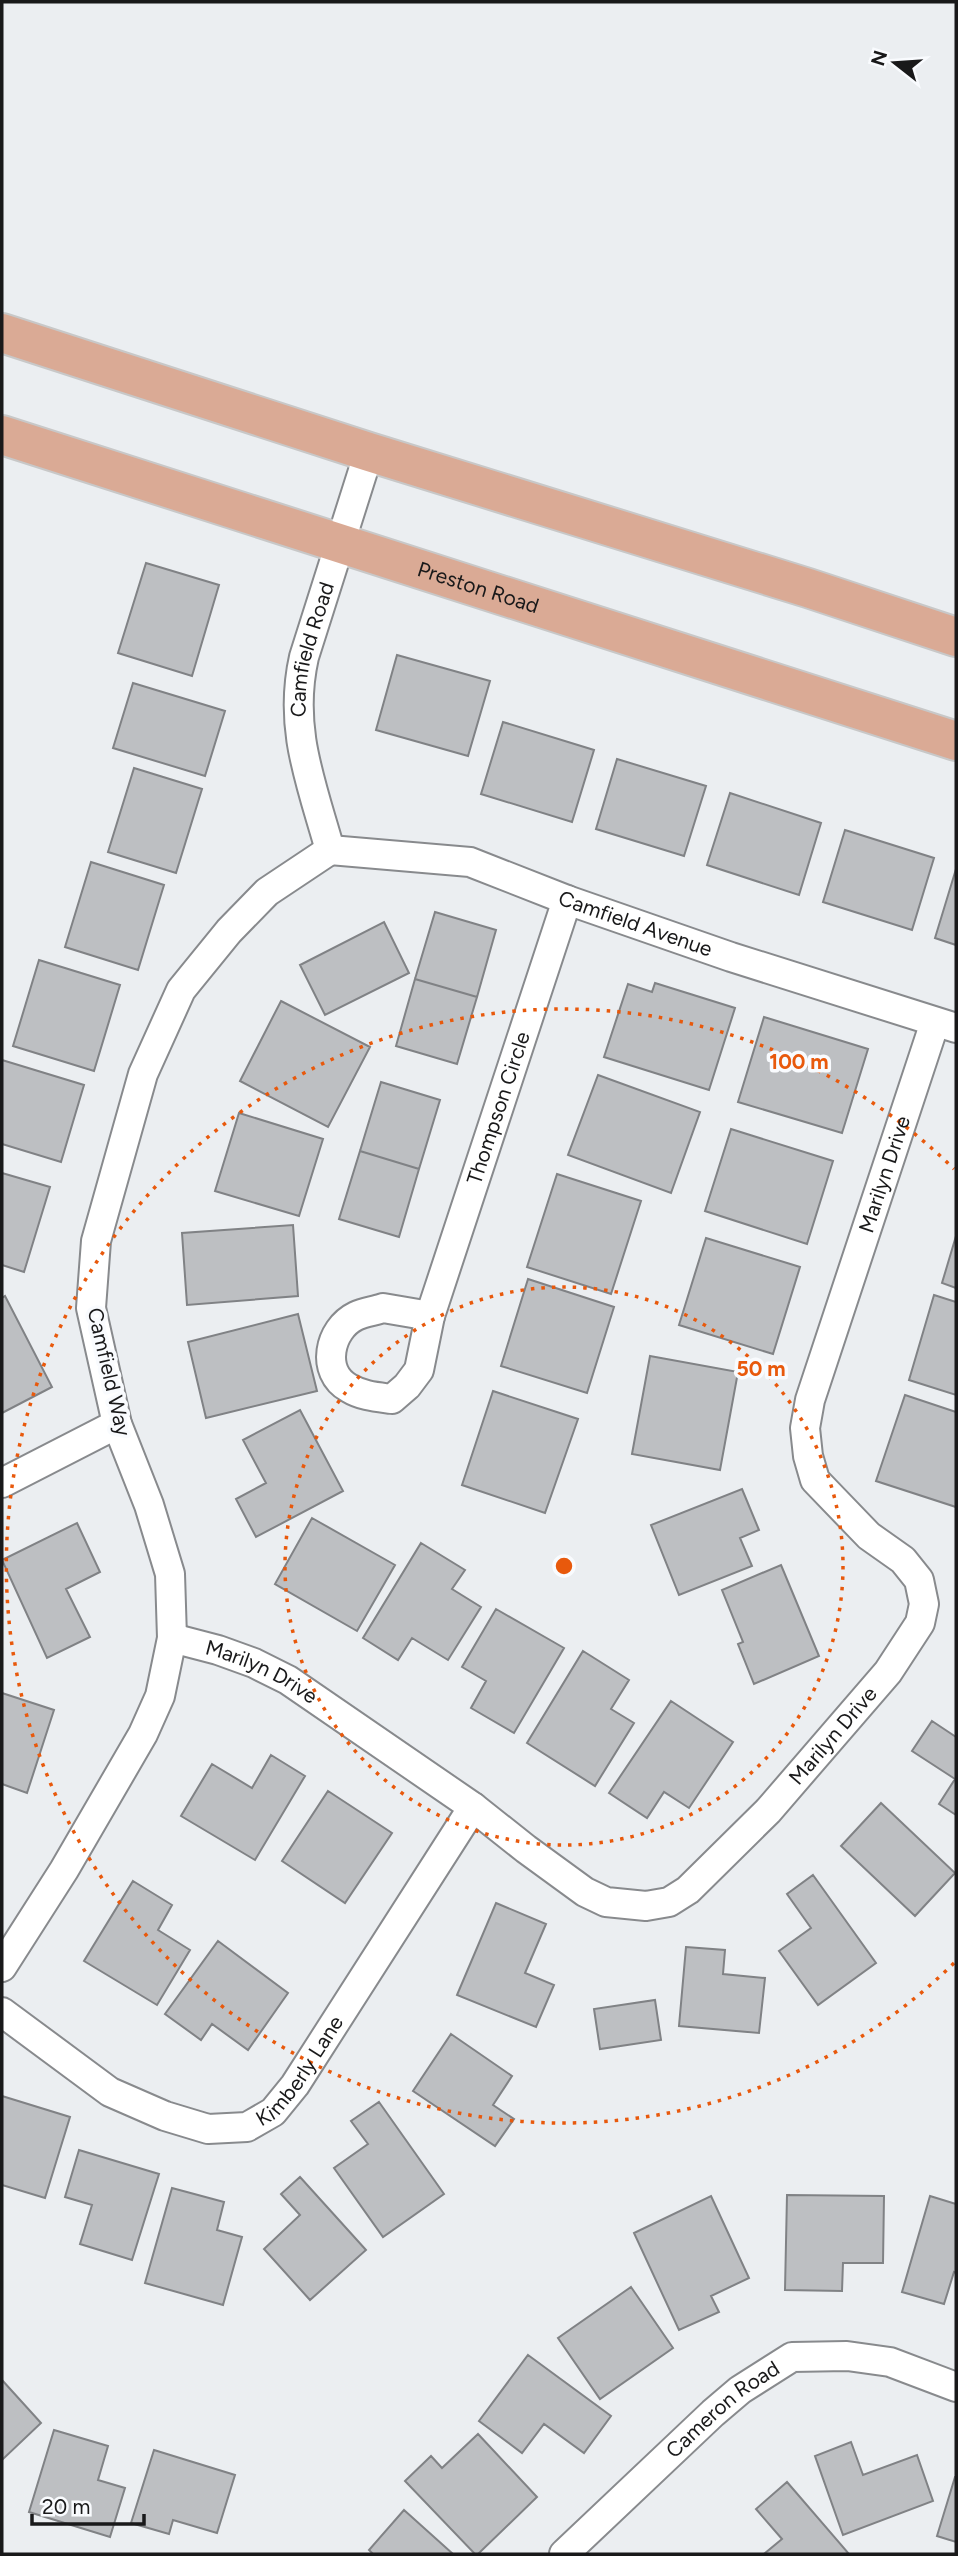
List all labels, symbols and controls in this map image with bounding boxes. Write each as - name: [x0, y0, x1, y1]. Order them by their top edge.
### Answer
- north arrow: [860, 28, 930, 98]
- text: N: [866, 48, 892, 69]
- street label: Preston Road: [415, 556, 542, 618]
- street label: Camfield Road: [286, 579, 339, 717]
- street label: Camfield Avenue: [555, 885, 716, 962]
- street label: Thompson Circle: [461, 1028, 535, 1187]
- text: 100 m: [769, 1049, 829, 1074]
- street label: Marilyn Drive: [853, 1112, 915, 1236]
- street label: Camfield Way: [83, 1305, 136, 1438]
- text: 50 m: [736, 1356, 786, 1381]
- centre of rings: [552, 1554, 576, 1578]
- street label: Marilyn Drive: [203, 1634, 323, 1709]
- street label: Marilyn Drive: [783, 1681, 882, 1790]
- street label: Kimberly Lane: [251, 2011, 348, 2131]
- street label: Cameron Road: [660, 2355, 784, 2463]
- scale bar: [32, 2482, 144, 2526]
- text: 20 m: [42, 2494, 90, 2519]

